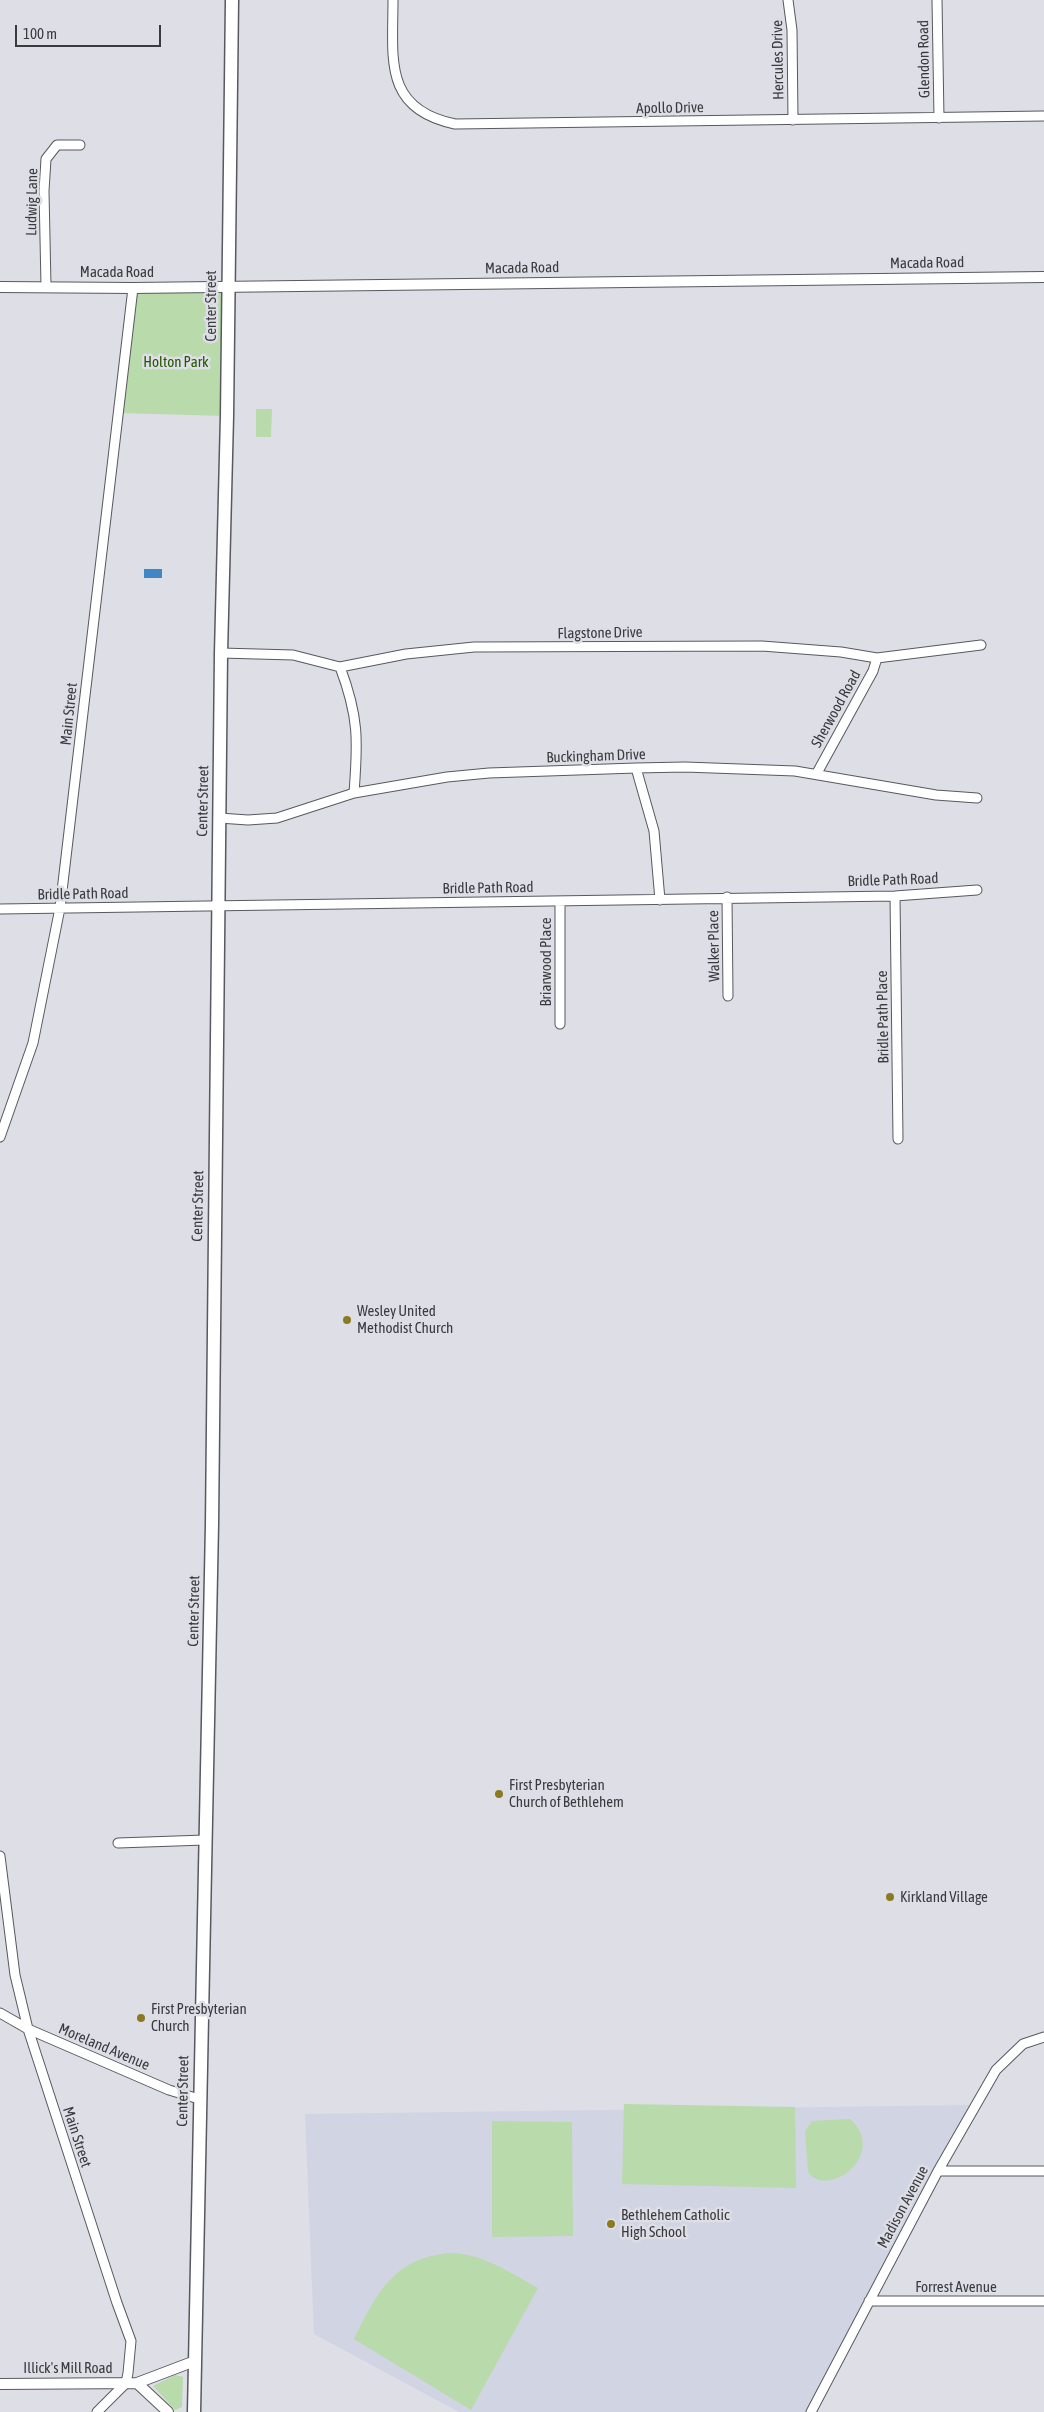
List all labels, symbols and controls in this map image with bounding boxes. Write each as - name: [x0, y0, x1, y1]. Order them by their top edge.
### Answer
- scale bar: [18, 15, 164, 47]
- street label: Hercules Drive: [768, 20, 788, 100]
- street label: Glendon Road: [914, 20, 934, 98]
- text: 100 m: [23, 25, 57, 42]
- street label: Apollo Drive: [636, 98, 704, 118]
- street label: Ludwig Lane: [22, 168, 42, 236]
- street label: Macada Road: [890, 253, 964, 273]
- street label: Macada Road: [485, 258, 559, 278]
- street label: Macada Road: [80, 263, 154, 281]
- street label: Center Street: [202, 270, 220, 342]
- park label: Holton Park: [143, 353, 209, 371]
- street label: Flagstone Drive: [557, 623, 643, 643]
- street label: Sherwood Road: [807, 667, 865, 751]
- street label: Main Street: [57, 682, 81, 746]
- street label: Buckingham Drive: [546, 745, 646, 767]
- street label: Center Street: [193, 765, 213, 837]
- street label: Bridle Path Road: [847, 869, 939, 891]
- street label: Bridle Path Road: [442, 878, 534, 898]
- street label: Bridle Path Road: [37, 884, 129, 904]
- street label: Walker Place: [704, 910, 724, 982]
- street label: Briarwood Place: [537, 917, 555, 1007]
- street label: Bridle Path Place: [873, 970, 893, 1064]
- street label: Center Street: [188, 1170, 208, 1242]
- place label: Wesley United Methodist Church: [357, 1302, 453, 1337]
- marker: Wesley United Methodist Church: [341, 1314, 353, 1326]
- street label: Center Street: [184, 1575, 204, 1647]
- place label: First Presbyterian Church of Bethlehem: [509, 1776, 624, 1811]
- marker: First Presbyterian Church of Bethlehem: [493, 1788, 505, 1800]
- place label: Kirkland Village: [900, 1888, 988, 1906]
- marker: Kirkland Village: [884, 1891, 896, 1903]
- place label: First Presbyterian Church: [151, 2000, 247, 2035]
- marker: First Presbyterian Church: [135, 2012, 147, 2024]
- street label: Moreland Avenue: [56, 2020, 152, 2074]
- street label: Center Street: [173, 2055, 193, 2127]
- street label: Main Street: [59, 2104, 95, 2170]
- street label: Madison Avenue: [874, 2163, 932, 2251]
- place label: Bethlehem Catholic High School: [621, 2206, 729, 2241]
- marker: Bethlehem Catholic High School: [605, 2218, 617, 2230]
- street label: Forrest Avenue: [915, 2278, 997, 2296]
- street label: Illick's Mill Road: [23, 2359, 113, 2377]

